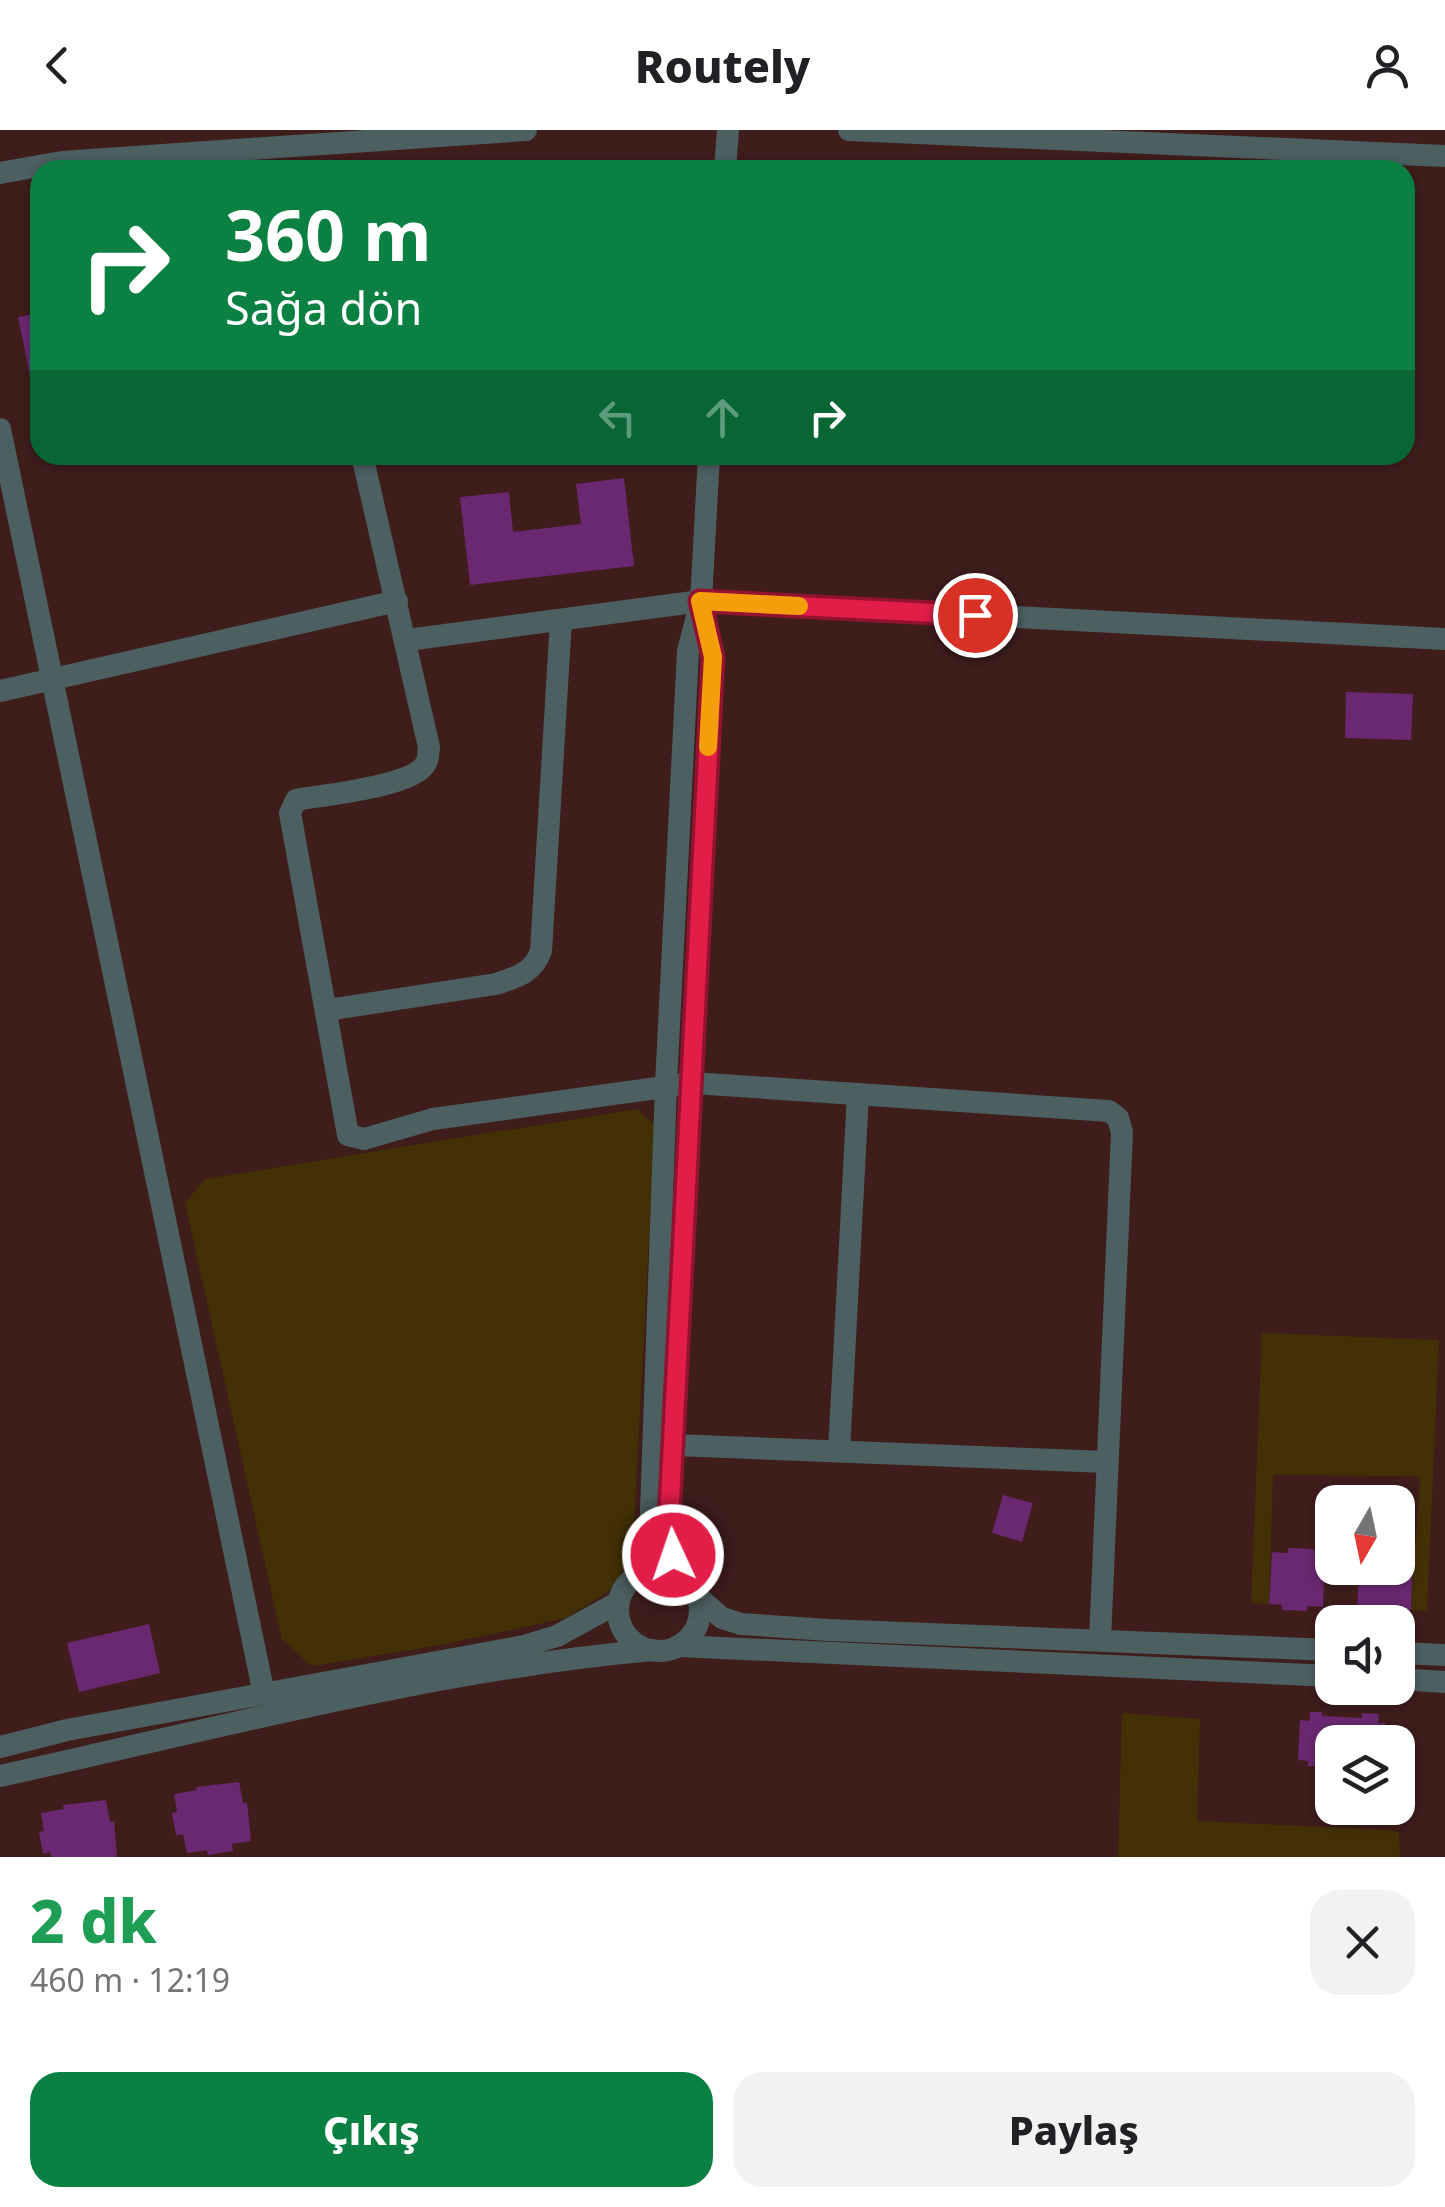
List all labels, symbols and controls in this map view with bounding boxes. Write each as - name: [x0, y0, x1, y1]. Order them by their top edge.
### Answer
- text: Routely: [635, 35, 810, 96]
- icon: back: [30, 38, 85, 93]
- icon: person: [1360, 38, 1415, 93]
- text: 360 m: [225, 186, 432, 282]
- icon: right: [60, 200, 190, 330]
- text: Sağa dön: [225, 277, 422, 338]
- icon: left: [590, 390, 645, 445]
- icon: ahead: [695, 390, 750, 445]
- icon: right: [800, 390, 855, 445]
- pin: [933, 573, 1018, 658]
- icon: arrive: [948, 588, 1003, 643]
- north arrow: [1315, 1485, 1415, 1585]
- map controls: [1315, 1485, 1415, 1825]
- position arrow: [621, 1503, 725, 1607]
- button: sound: [1315, 1605, 1415, 1705]
- button: layers: [1315, 1725, 1415, 1825]
- text: 2 dk: [30, 1879, 157, 1961]
- button: close: [1310, 1890, 1415, 1995]
- text: 460 m · 12:19: [30, 1958, 230, 2001]
- button: Çıkış: [30, 2072, 713, 2187]
- button: Paylaş: [733, 2072, 1415, 2187]

